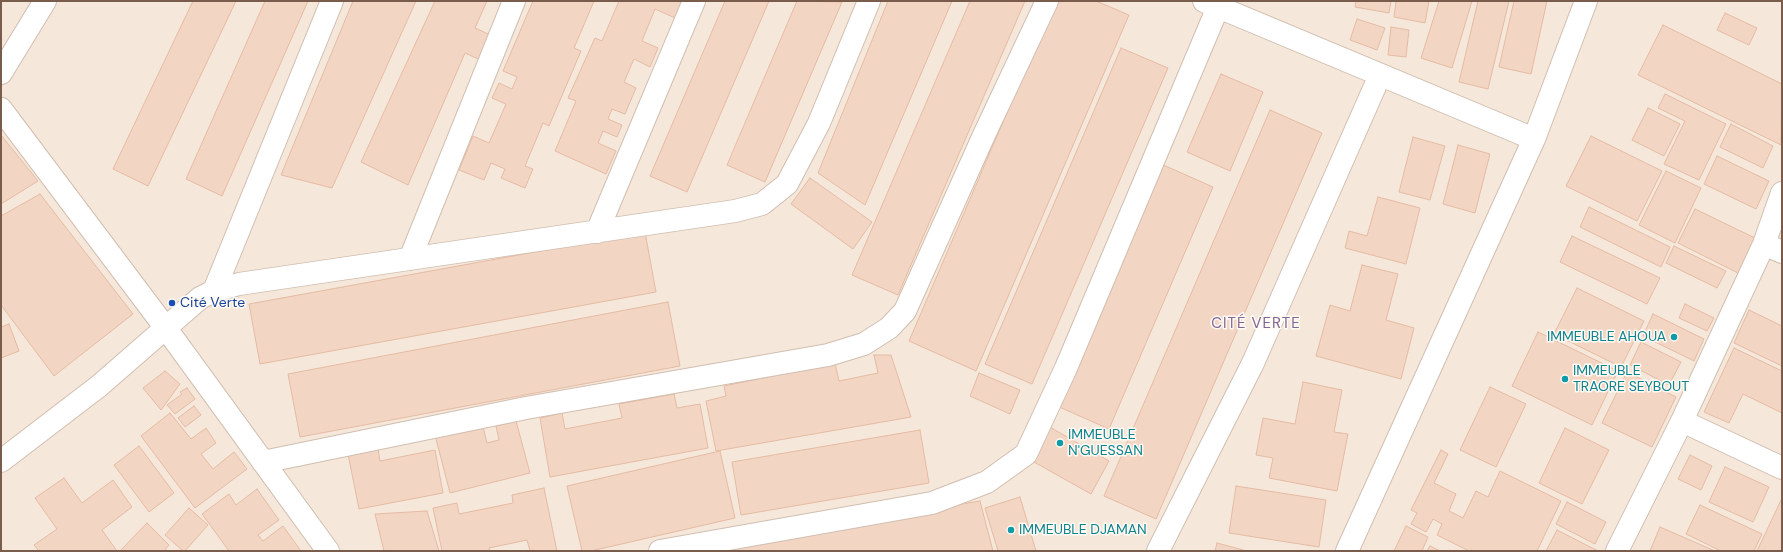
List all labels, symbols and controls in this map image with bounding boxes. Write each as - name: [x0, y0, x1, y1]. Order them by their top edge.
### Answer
- place label: Cité Verte: [180, 295, 245, 311]
- marker: Cité Verte: [167, 298, 177, 308]
- district label: CITÉ VERTE: [1211, 315, 1301, 333]
- place label: IMMEUBLE AHOUA: [1547, 329, 1666, 345]
- marker: IMMEUBLE AHOUA: [1669, 332, 1679, 342]
- place label: IMMEUBLE TRAORE SEYBOUT: [1573, 363, 1689, 396]
- marker: IMMEUBLE TRAORE SEYBOUT: [1560, 374, 1570, 384]
- place label: IMMEUBLE N'GUESSAN: [1068, 427, 1143, 460]
- marker: IMMEUBLE N'GUESSAN: [1055, 438, 1065, 448]
- place label: IMMEUBLE DJAMAN: [1019, 522, 1147, 538]
- marker: IMMEUBLE DJAMAN: [1006, 525, 1016, 535]

